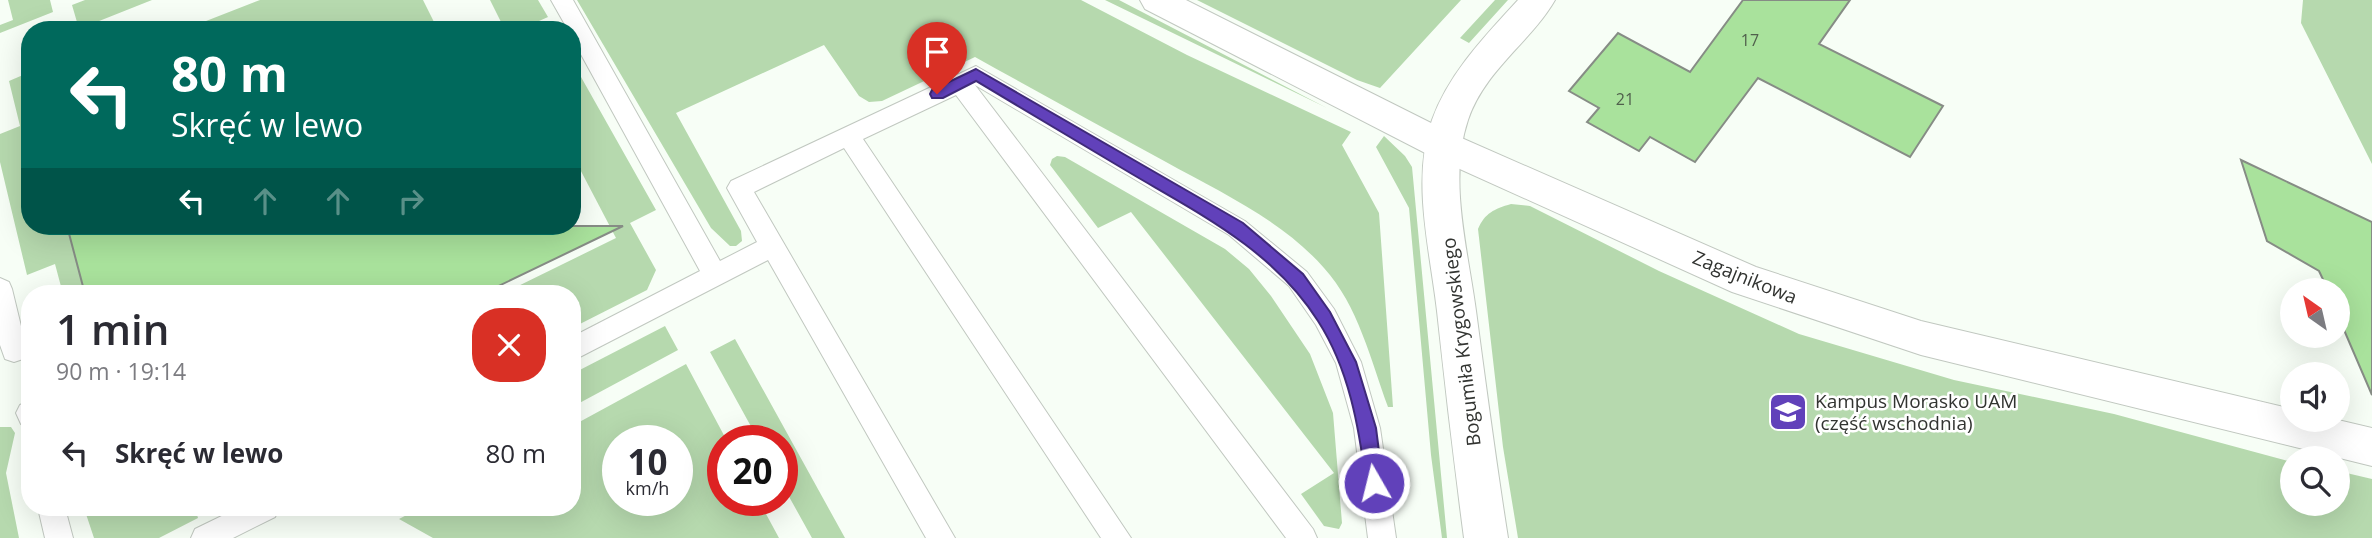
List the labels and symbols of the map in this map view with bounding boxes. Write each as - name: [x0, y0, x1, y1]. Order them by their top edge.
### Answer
- pin: [907, 22, 967, 94]
- house number: 17: [1741, 29, 1759, 51]
- house number: 21: [1616, 88, 1634, 110]
- street label: Bogumiła Krygowskiego: [1435, 236, 1487, 448]
- street label: Zagajnikowa: [1689, 244, 1801, 310]
- north arrow: [2280, 278, 2350, 348]
- place label: Kampus Morasko UAM (część wschodnia): [1815, 388, 2017, 436]
- school or university icon: Kampus Morasko UAM (część wschodnia): [1767, 391, 1809, 433]
- speed limit sign: 20: [707, 425, 798, 516]
- position arrow: [1337, 446, 1411, 520]

